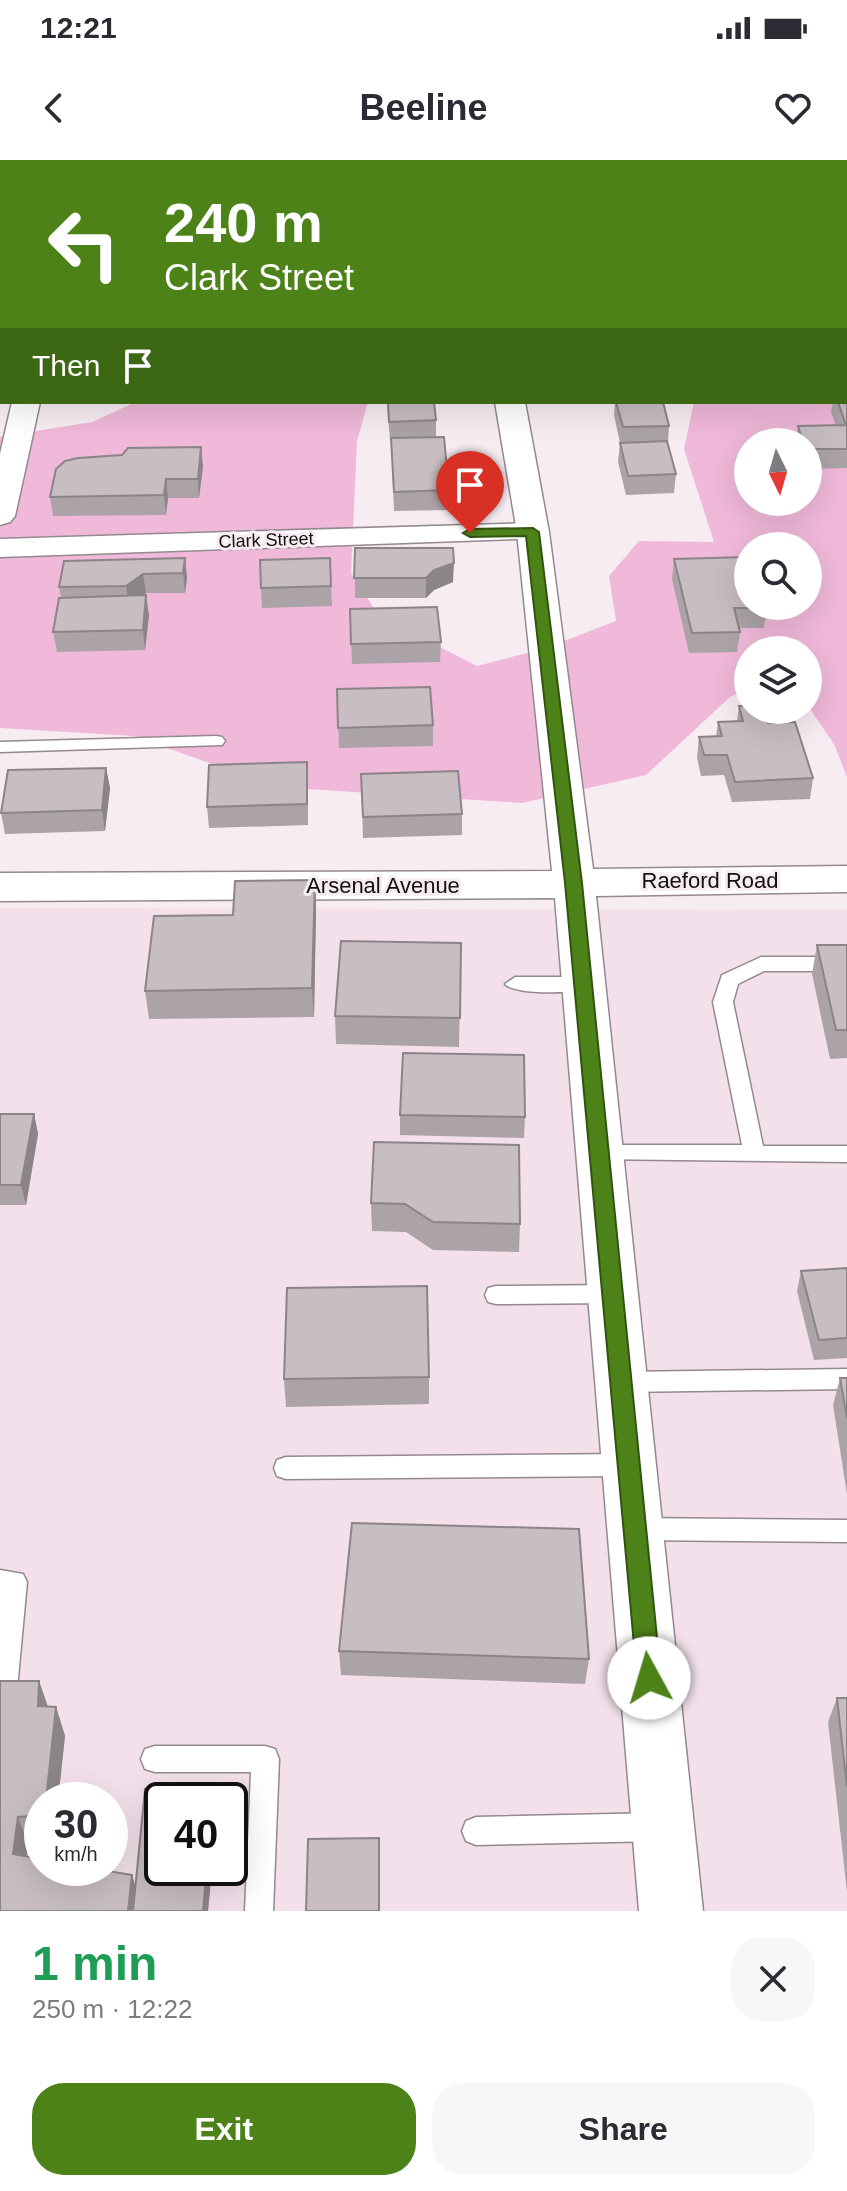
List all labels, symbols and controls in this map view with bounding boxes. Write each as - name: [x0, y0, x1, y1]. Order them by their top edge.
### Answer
- text: 12:21: [40, 11, 117, 44]
- icon: back: [32, 86, 76, 130]
- icon: heart: [771, 86, 815, 130]
- text: Beeline: [359, 87, 488, 128]
- text: 240 m: [164, 191, 323, 254]
- icon: left: [32, 192, 136, 296]
- text: Clark Street: [164, 257, 354, 298]
- icon: arrive: [116, 344, 160, 388]
- text: Then: [32, 349, 100, 382]
- north arrow: [734, 428, 822, 516]
- map controls: [734, 428, 822, 724]
- pin: [436, 451, 504, 533]
- icon: arrive: [448, 463, 492, 507]
- street label: Clark Street: [218, 528, 314, 552]
- button: search: [734, 532, 822, 620]
- button: layers: [734, 636, 822, 724]
- street label: Raeford Road: [642, 868, 778, 893]
- street label: Arsenal Avenue: [306, 873, 460, 898]
- position arrow: [607, 1636, 691, 1720]
- speed limit sign: 40: [144, 1782, 248, 1886]
- text: 30: [54, 1802, 98, 1846]
- text: km/h: [54, 1843, 98, 1865]
- text: 1 min: [32, 1937, 157, 1990]
- button: close: [731, 1937, 815, 2021]
- text: 250 m · 12:22: [32, 1994, 192, 2024]
- button: Exit: [32, 2083, 416, 2175]
- button: Share: [432, 2083, 815, 2175]

